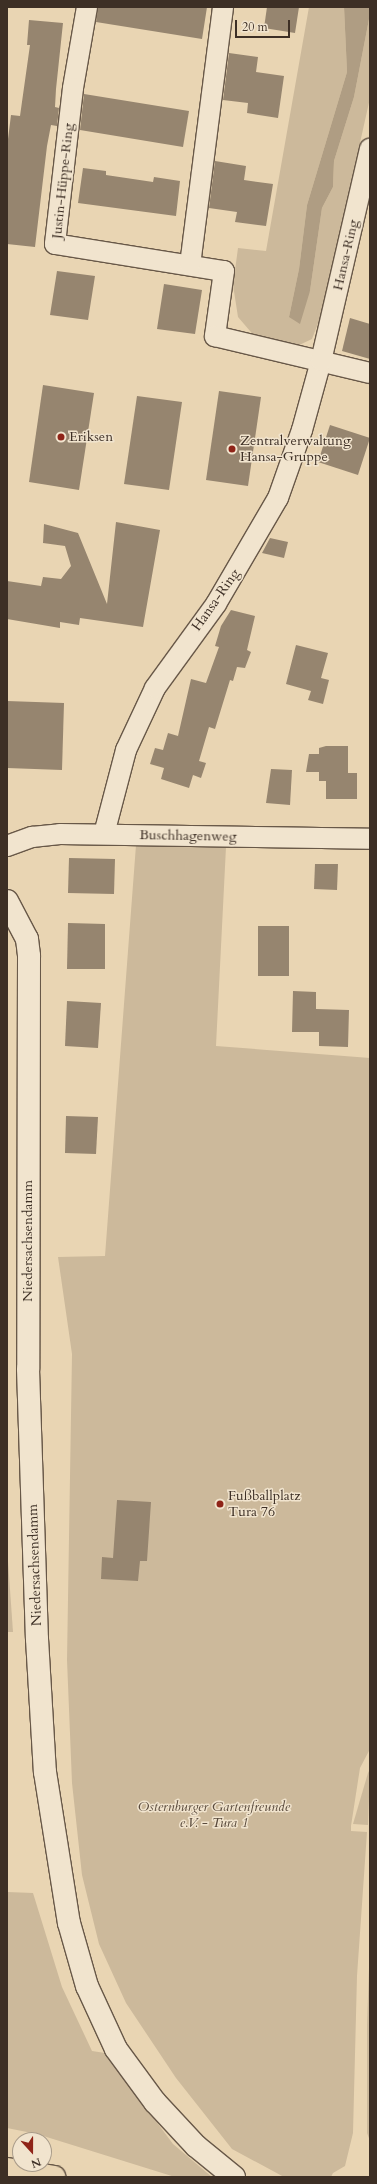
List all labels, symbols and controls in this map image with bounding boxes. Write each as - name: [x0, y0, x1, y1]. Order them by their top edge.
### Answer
- scale bar: [237, 12, 292, 38]
- text: 20 m: [242, 19, 268, 35]
- street label: Justin-Hüppe-Ring: [49, 122, 77, 240]
- street label: Hansa-Ring: [330, 218, 362, 292]
- place label: Eriksen: [69, 429, 113, 445]
- marker: Eriksen: [56, 432, 66, 442]
- place label: Zentralverwaltung Hansa-Gruppe: [240, 433, 351, 466]
- marker: Zentralverwaltung Hansa-Gruppe: [227, 444, 237, 454]
- street label: Hansa-Ring: [188, 566, 244, 634]
- street label: Buschhagenweg: [139, 827, 237, 845]
- street label: Niedersachsendamm: [20, 1180, 36, 1302]
- place label: Fußballplatz Tura 76: [228, 1488, 300, 1520]
- marker: Fußballplatz Tura 76: [215, 1499, 225, 1509]
- street label: Niedersachsendamm: [24, 1504, 46, 1626]
- park label: Osternburger Gartenfreunde e.V. - Tura 1: [138, 1799, 290, 1832]
- north arrow: [12, 2132, 52, 2172]
- text: N: [29, 2154, 43, 2171]

